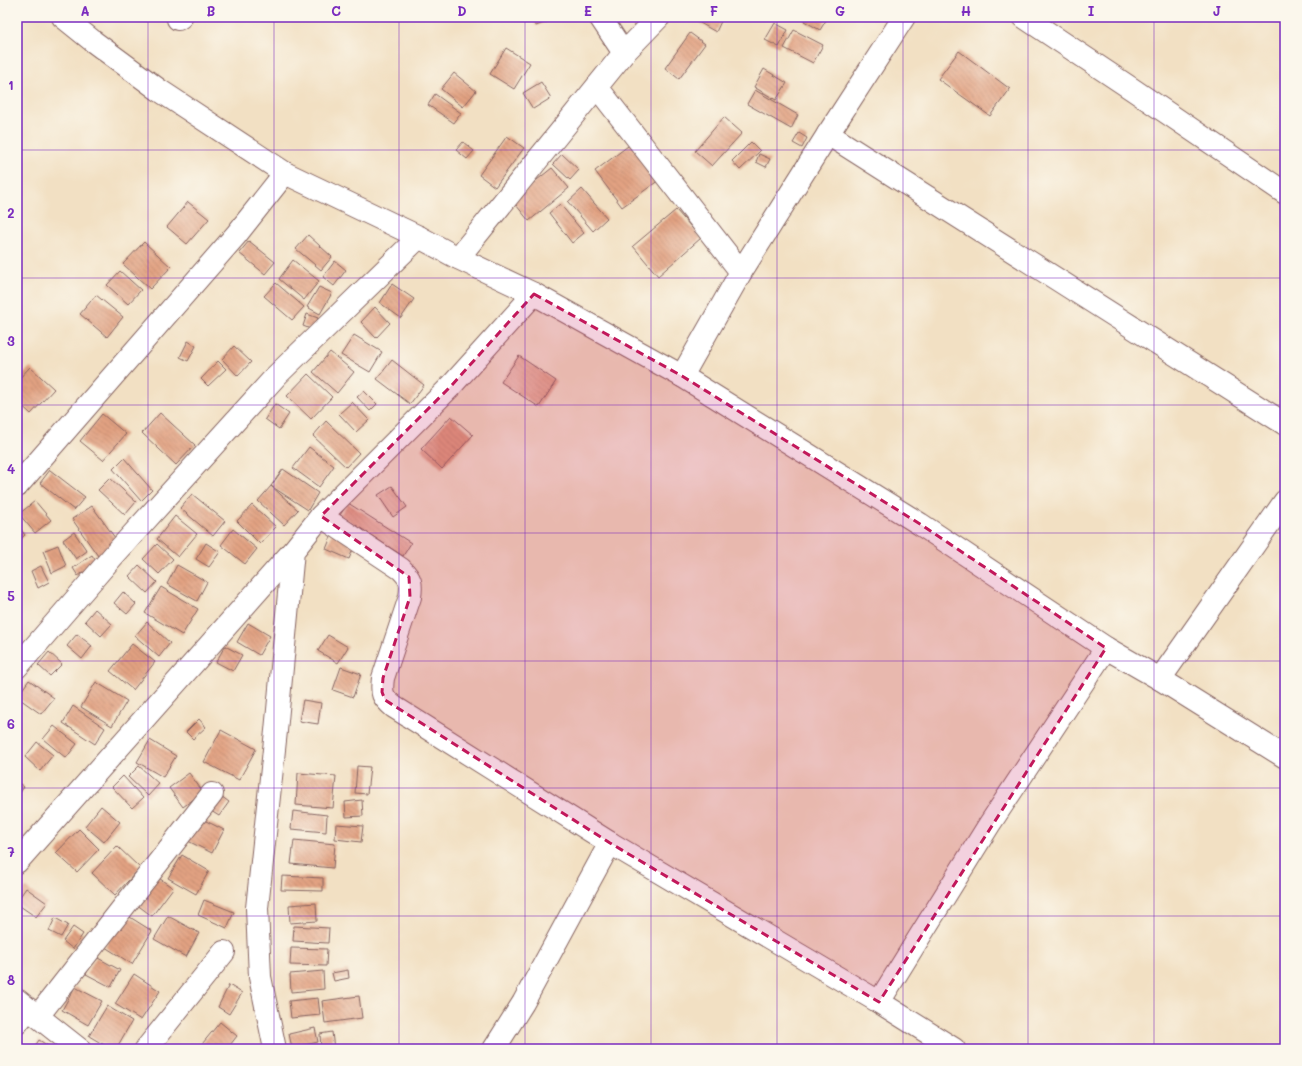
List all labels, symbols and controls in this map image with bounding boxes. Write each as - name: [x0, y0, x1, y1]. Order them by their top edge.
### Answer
- text: A: [80, 2, 90, 19]
- text: B: [207, 2, 216, 19]
- text: C: [331, 2, 341, 19]
- text: D: [457, 2, 467, 19]
- text: E: [584, 2, 592, 19]
- text: F: [710, 2, 718, 19]
- text: G: [835, 2, 845, 19]
- text: H: [961, 2, 971, 19]
- text: I: [1088, 2, 1095, 19]
- text: J: [1213, 2, 1221, 19]
- text: 1: [8, 76, 14, 93]
- text: 2: [7, 204, 15, 221]
- text: 3: [7, 332, 15, 349]
- text: 4: [7, 460, 15, 477]
- text: 5: [7, 587, 15, 604]
- text: 6: [7, 715, 15, 732]
- text: 7: [7, 843, 15, 860]
- text: 8: [7, 971, 15, 988]

